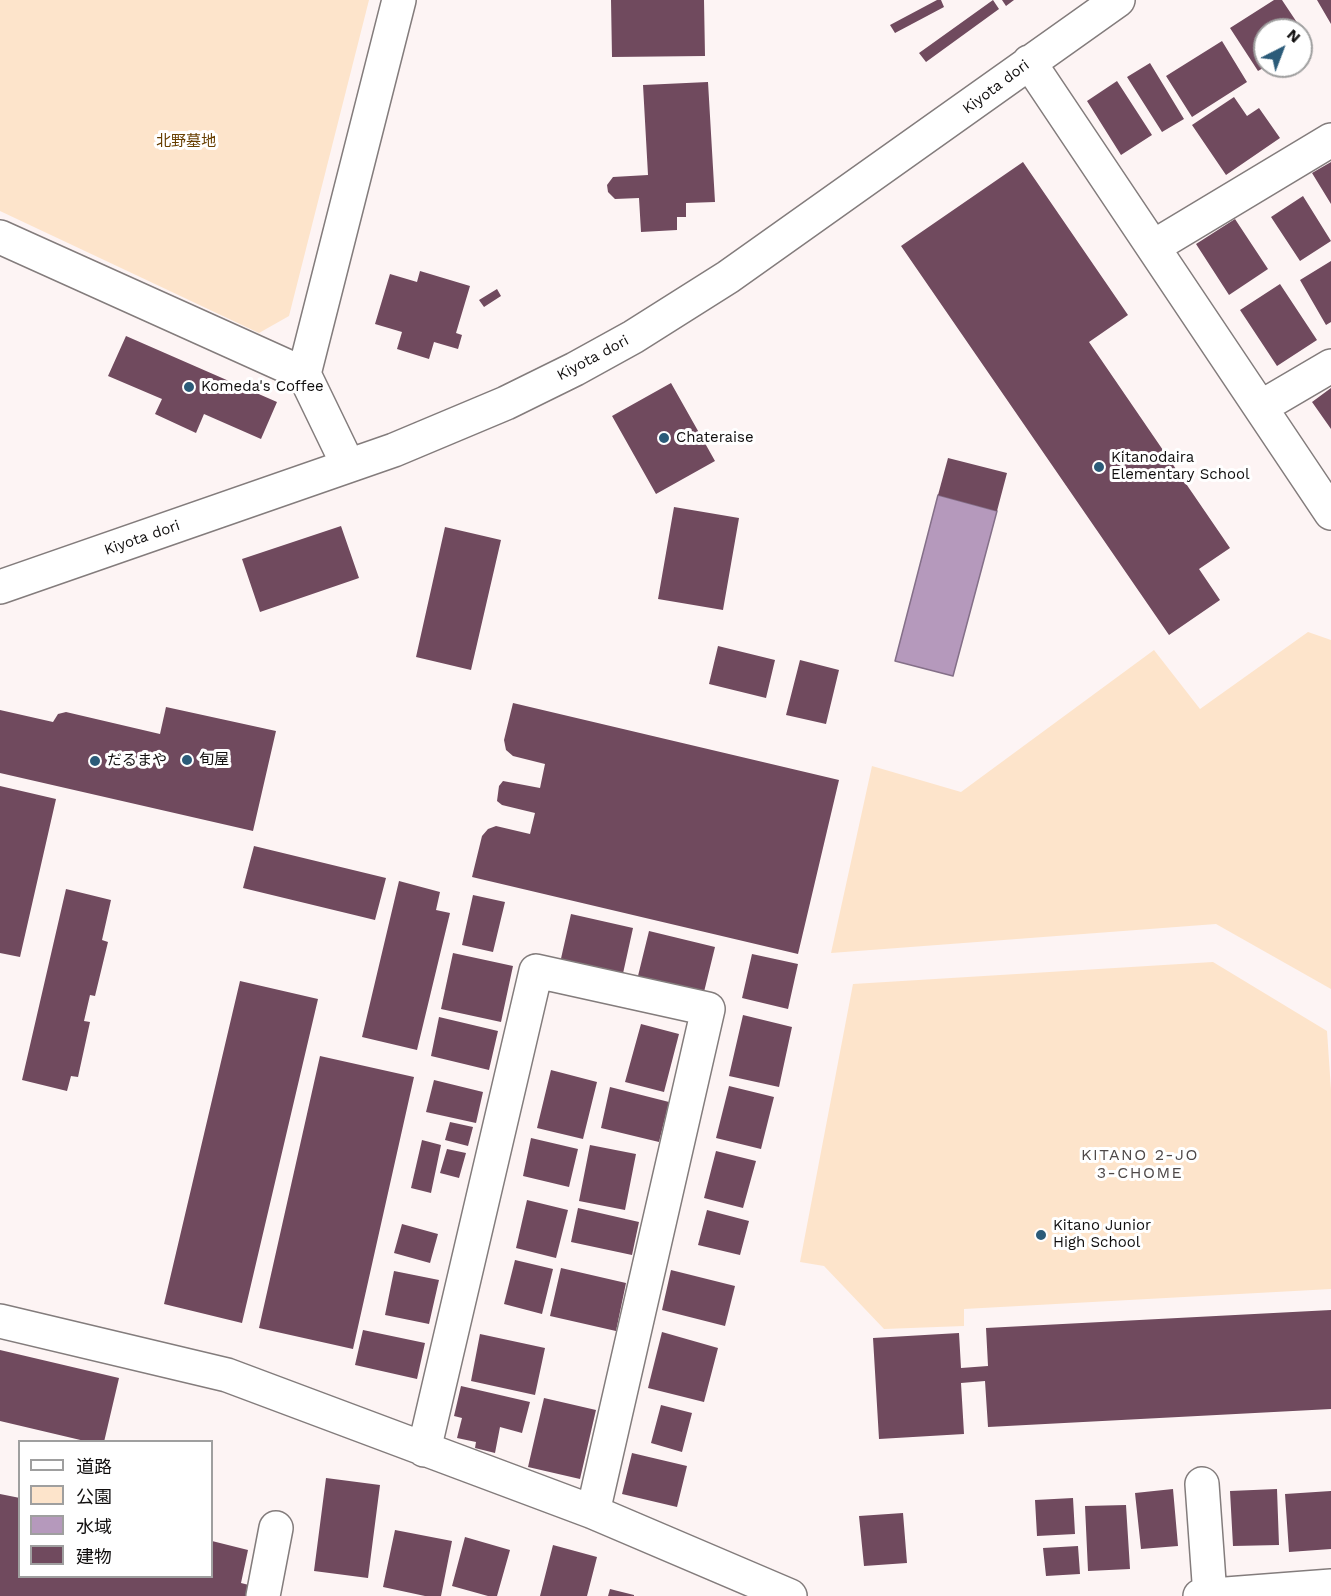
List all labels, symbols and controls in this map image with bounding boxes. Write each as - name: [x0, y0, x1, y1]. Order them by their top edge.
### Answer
- north arrow: [1253, 18, 1313, 78]
- text: N: [1283, 25, 1305, 47]
- street label: Kiyota dori: [959, 56, 1033, 118]
- park label: 北野墓地: [156, 133, 216, 151]
- street label: Kiyota dori: [554, 332, 632, 384]
- place label: Komeda's Coffee: [201, 378, 324, 396]
- marker: Komeda's Coffee: [182, 380, 196, 394]
- place label: Chateraise: [676, 429, 754, 447]
- marker: Chateraise: [657, 431, 671, 445]
- place label: Kitanodaira Elementary School: [1111, 449, 1250, 484]
- marker: Kitanodaira Elementary School: [1092, 460, 1106, 474]
- street label: Kiyota dori: [102, 517, 182, 559]
- place label: 旬屋: [199, 751, 229, 769]
- place label: だるまや: [107, 752, 167, 770]
- marker: 旬屋: [180, 753, 194, 767]
- marker: だるまや: [88, 754, 102, 768]
- district label: KITANO 2-JO 3-CHOME: [1081, 1145, 1199, 1183]
- place label: Kitano Junior High School: [1053, 1217, 1151, 1252]
- marker: Kitano Junior High School: [1034, 1228, 1048, 1242]
- legend: [18, 1440, 213, 1578]
- text: 道路: [76, 1456, 112, 1477]
- text: 公園: [76, 1486, 112, 1507]
- text: 水域: [76, 1516, 112, 1537]
- text: 建物: [76, 1546, 112, 1567]

